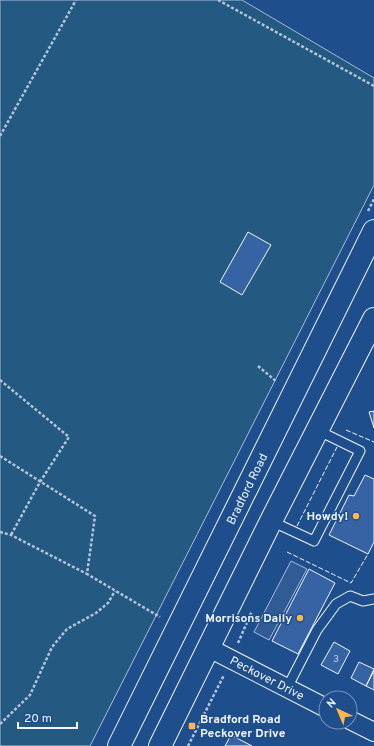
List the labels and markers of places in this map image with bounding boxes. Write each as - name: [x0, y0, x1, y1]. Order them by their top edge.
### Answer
- place label: Howdy!: [306, 509, 348, 525]
- marker: Howdy!: [351, 511, 361, 521]
- place label: Morrisons Daily: [205, 611, 292, 627]
- marker: Morrisons Daily: [295, 613, 305, 623]
- place label: Bradford Road Peckover Drive: [200, 712, 286, 742]
- marker: Bradford Road Peckover Drive: [187, 721, 197, 731]

